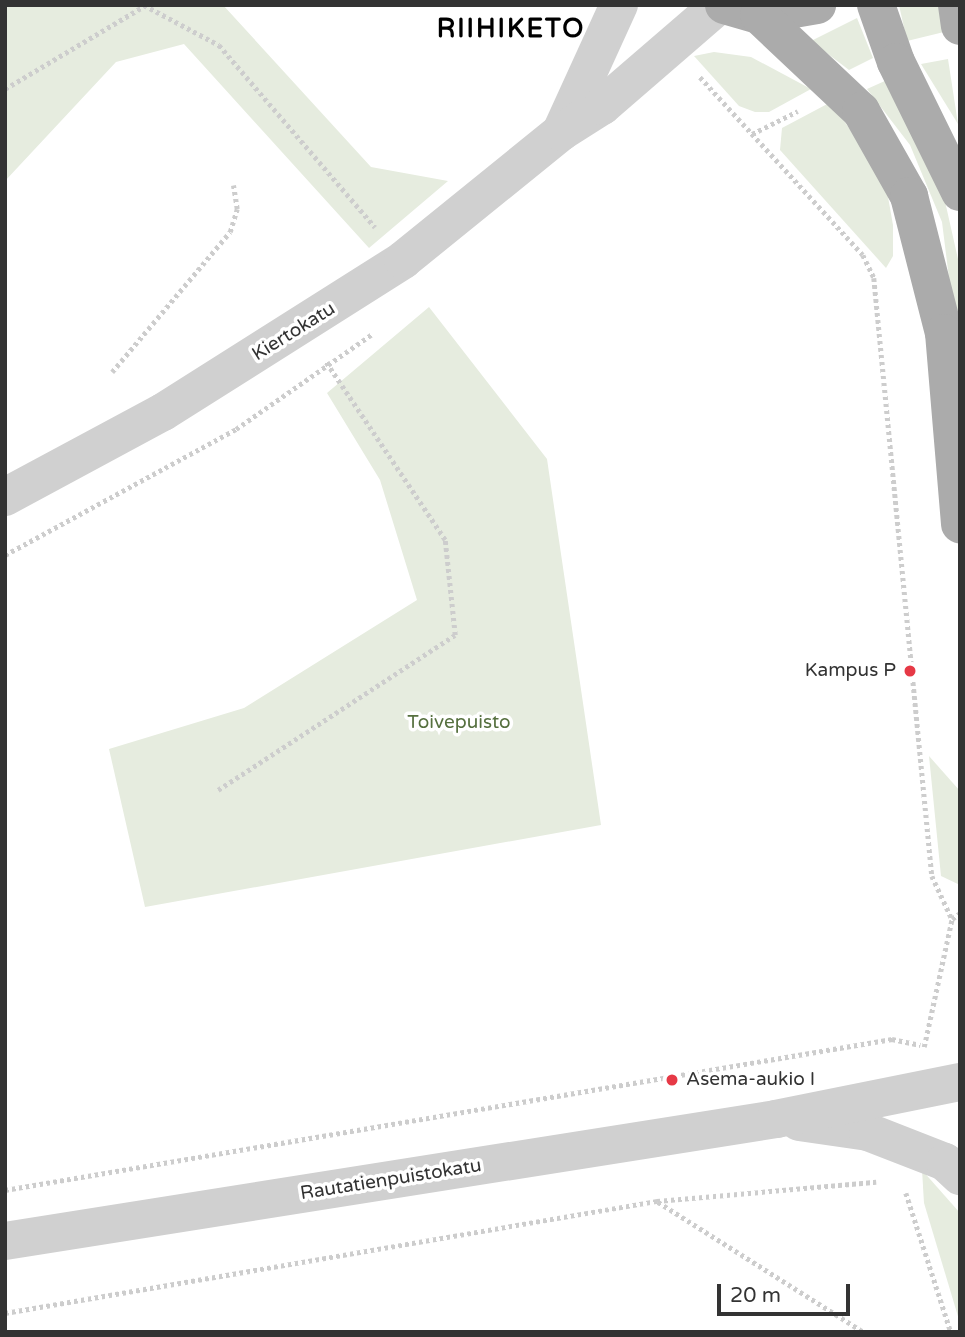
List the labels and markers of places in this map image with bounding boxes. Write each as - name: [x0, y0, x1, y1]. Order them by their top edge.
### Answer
- place label: Kampus P: [805, 660, 896, 682]
- marker: Kampus P: [902, 663, 918, 679]
- place label: Asema-aukio I: [686, 1069, 815, 1091]
- marker: Asema-aukio I: [664, 1072, 680, 1088]

